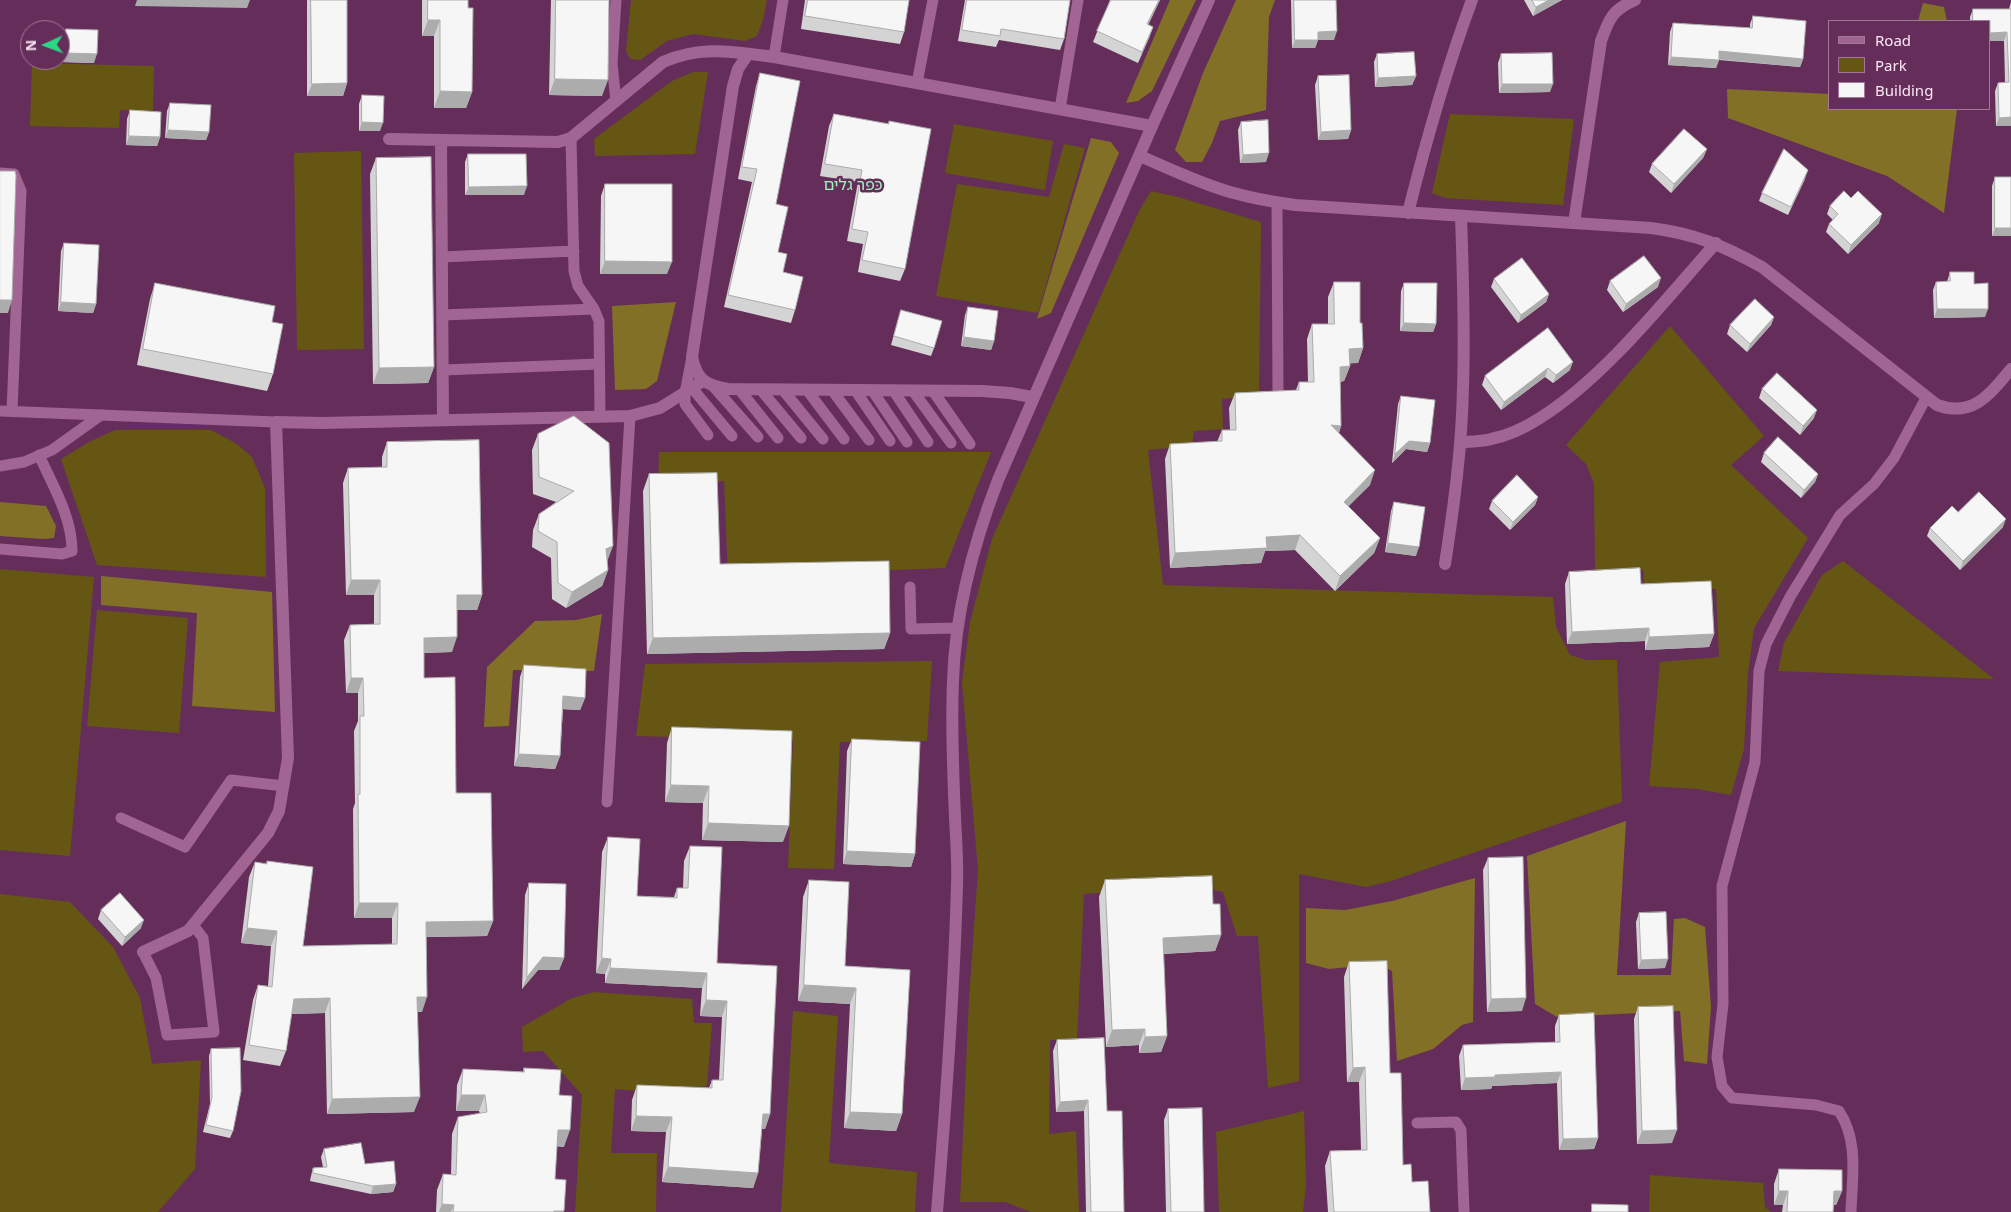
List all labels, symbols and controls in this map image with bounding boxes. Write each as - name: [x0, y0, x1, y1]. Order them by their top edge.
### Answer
- north arrow: [20, 20, 70, 70]
- legend: [1828, 20, 1991, 110]
- text: Road: [1875, 30, 1911, 50]
- text: N: [21, 39, 40, 52]
- text: Park: [1875, 55, 1907, 75]
- text: Building: [1875, 80, 1933, 100]
- district label: כפר גלים: [823, 175, 883, 195]

